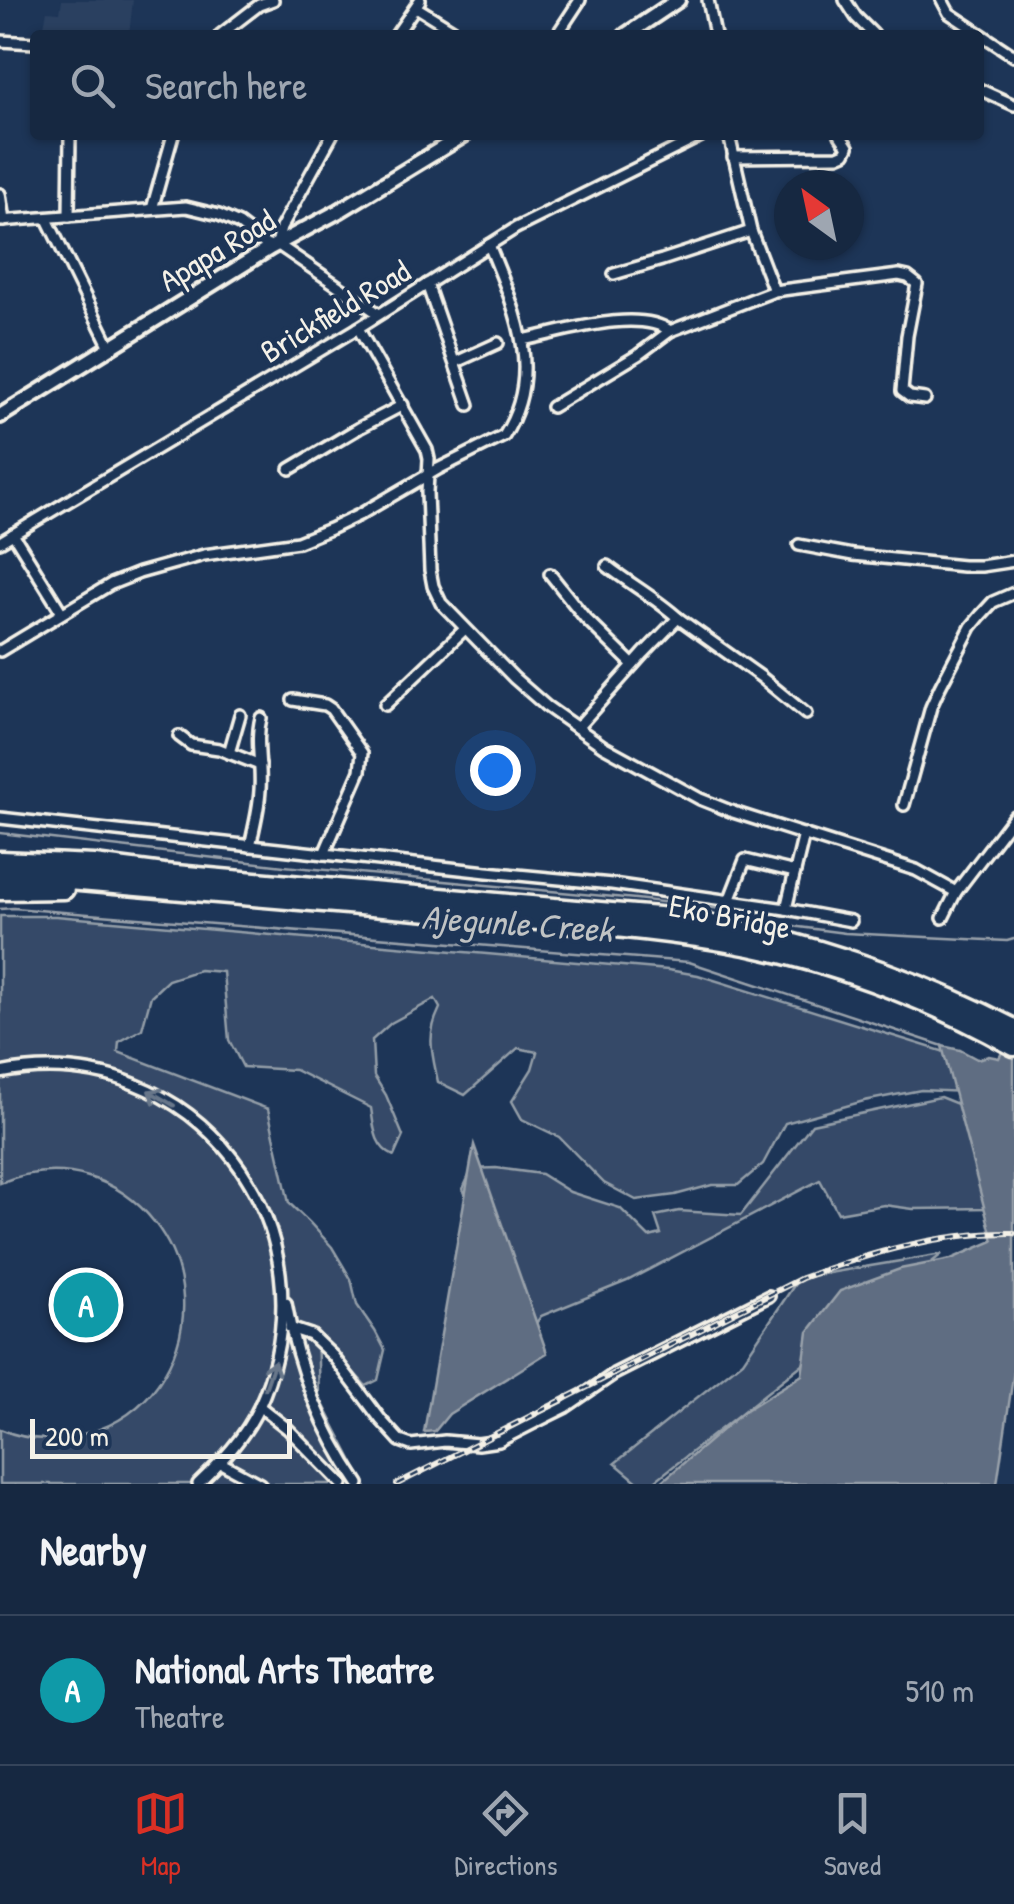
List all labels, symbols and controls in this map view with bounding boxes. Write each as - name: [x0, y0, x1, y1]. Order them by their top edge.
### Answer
- search box: [30, 30, 984, 140]
- icon: search: [65, 58, 120, 113]
- text: Search here: [145, 59, 307, 111]
- north arrow: [774, 170, 864, 260]
- street label: Apapa Road: [151, 199, 283, 301]
- street label: Brickfield Road: [252, 249, 418, 373]
- your location: [470, 745, 521, 796]
- street label: Eko Bridge: [666, 883, 795, 949]
- water label: Ajegunle Creek: [420, 893, 617, 953]
- one-way arrow: [147, 1087, 176, 1107]
- pin: A: [54, 1268, 118, 1342]
- one-way arrow: [262, 1360, 280, 1392]
- scale bar: [30, 1414, 292, 1458]
- text: 200 m: [45, 1417, 109, 1455]
- text: Nearby: [40, 1521, 147, 1578]
- text: National Arts Theatre: [135, 1643, 434, 1695]
- text: A: [65, 1669, 80, 1712]
- text: 510 m: [905, 1669, 974, 1712]
- text: Theatre: [135, 1695, 225, 1738]
- tab: Map: [133, 1786, 188, 1884]
- tab: Directions: [454, 1786, 557, 1884]
- tab: Saved: [824, 1786, 881, 1884]

